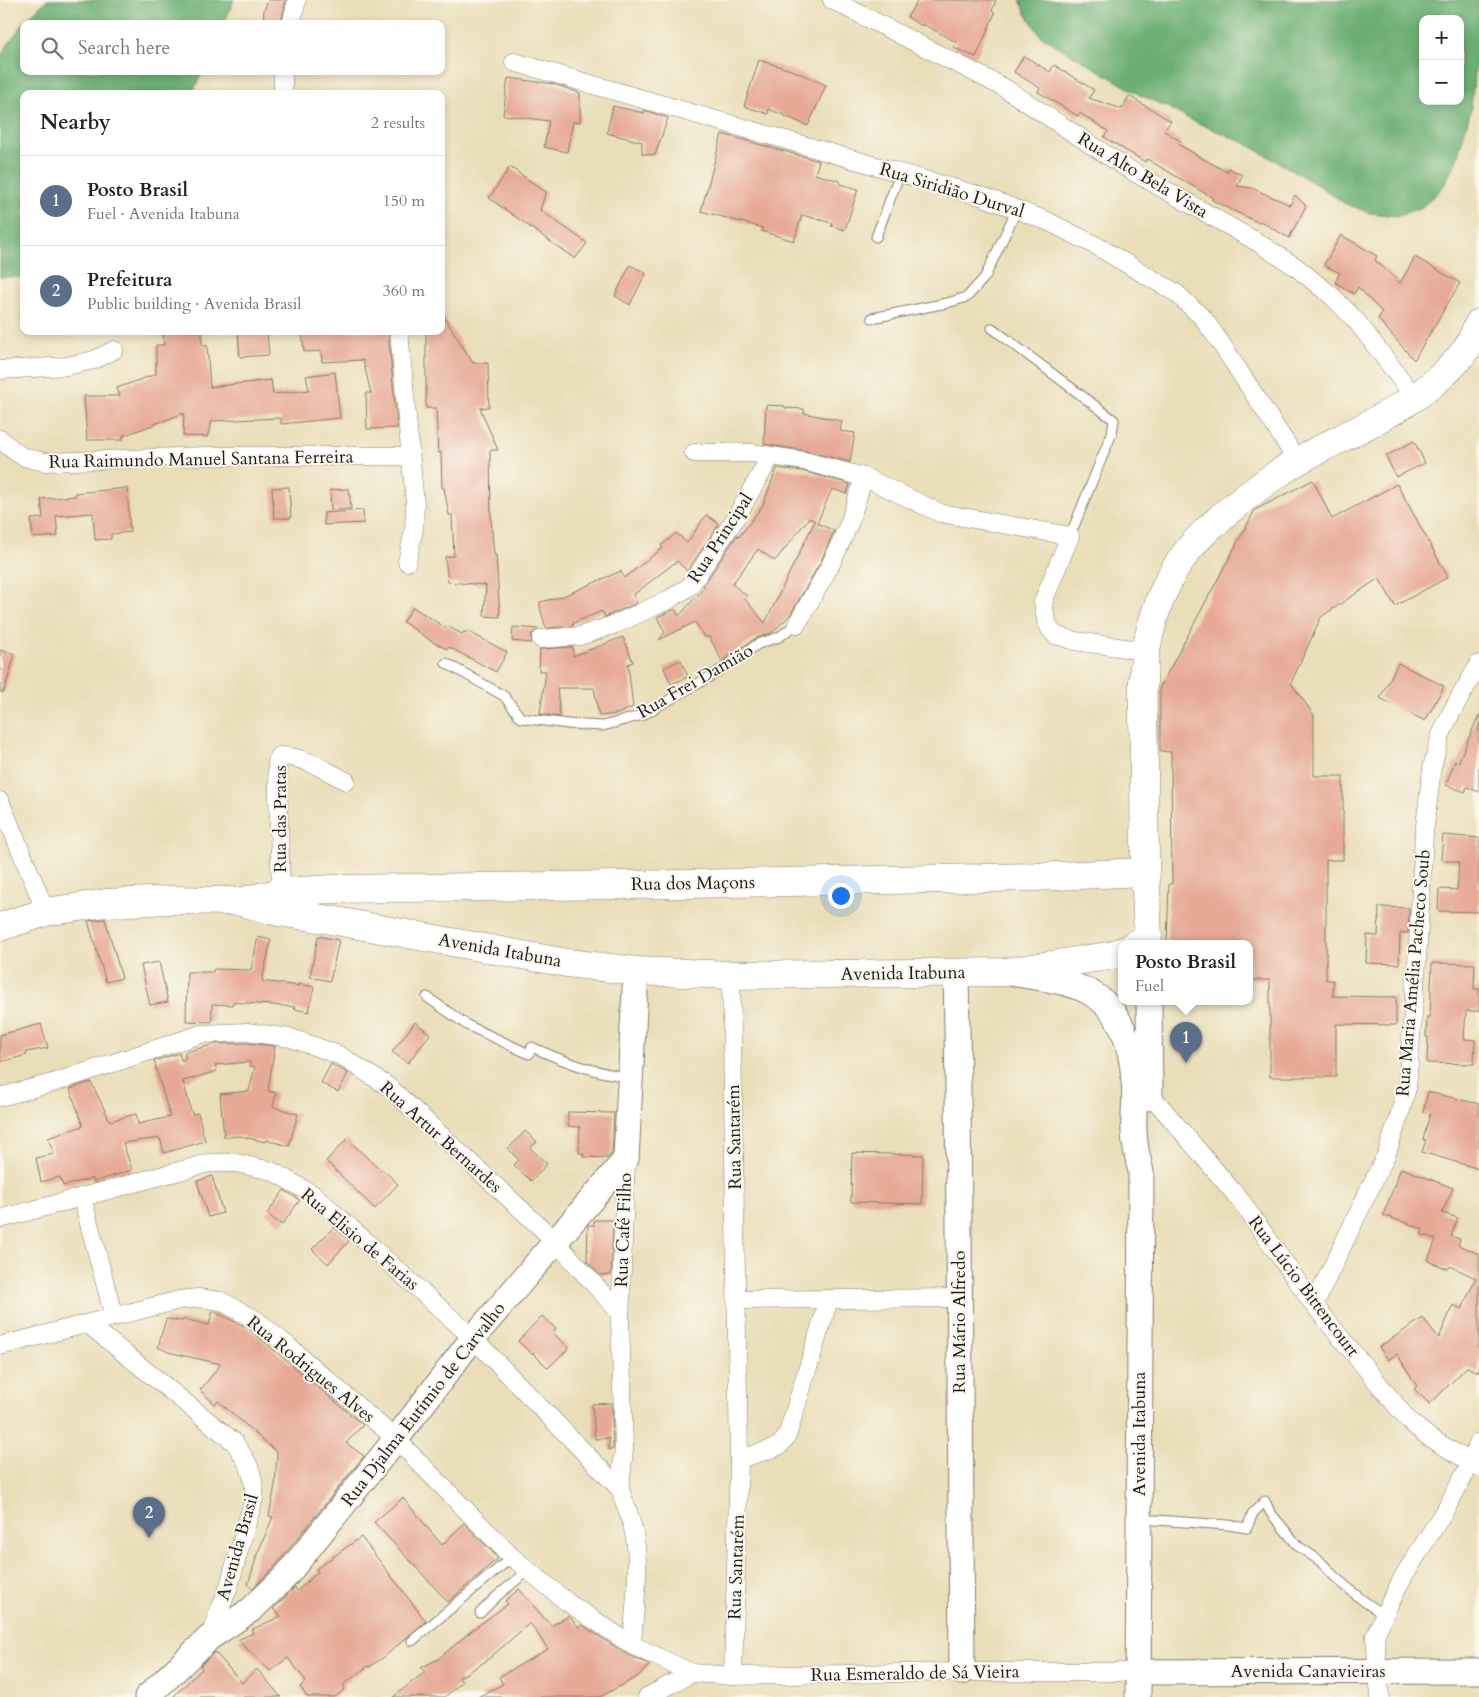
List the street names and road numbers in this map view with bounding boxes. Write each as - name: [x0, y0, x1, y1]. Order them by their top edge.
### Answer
- street label: Rua Alto Bela Vista: [1073, 127, 1213, 224]
- street label: Rua Siridião Durval: [876, 157, 1028, 225]
- street label: Rua Raimundo Manuel Santana Ferreira: [48, 444, 354, 475]
- street label: Rua Principal: [682, 488, 759, 588]
- street label: Rua Frei Damião: [633, 638, 758, 725]
- street label: Rua das Pratas: [268, 765, 293, 873]
- street label: Rua Maria Amélia Pacheco Soub: [1390, 848, 1437, 1098]
- street label: Rua dos Maçons: [631, 870, 755, 897]
- street label: Avenida Itabuna: [436, 927, 564, 974]
- street label: Avenida Itabuna: [840, 960, 966, 987]
- street label: Rua Artur Bernardes: [374, 1076, 507, 1199]
- street label: Rua Santarém: [721, 1083, 748, 1190]
- street label: Rua Café Filho: [609, 1172, 638, 1288]
- street label: Rua Elisio de Farias: [295, 1182, 424, 1296]
- street label: Rua Lúcio Bittencourt: [1242, 1211, 1365, 1362]
- street label: Rua Mário Alfredo: [947, 1250, 972, 1393]
- street label: Rua Djalma Eutímio de Carvalho: [336, 1297, 511, 1512]
- street label: Rua Rodrigues Alves: [241, 1310, 380, 1429]
- street label: Avenida Itabuna: [1127, 1371, 1152, 1496]
- street label: Avenida Brasil: [210, 1491, 265, 1603]
- street label: Rua Santarém: [722, 1513, 751, 1620]
- street label: Rua Esmeraldo de Sá Vieira: [810, 1659, 1020, 1688]
- street label: Avenida Canavieiras: [1231, 1659, 1385, 1684]

